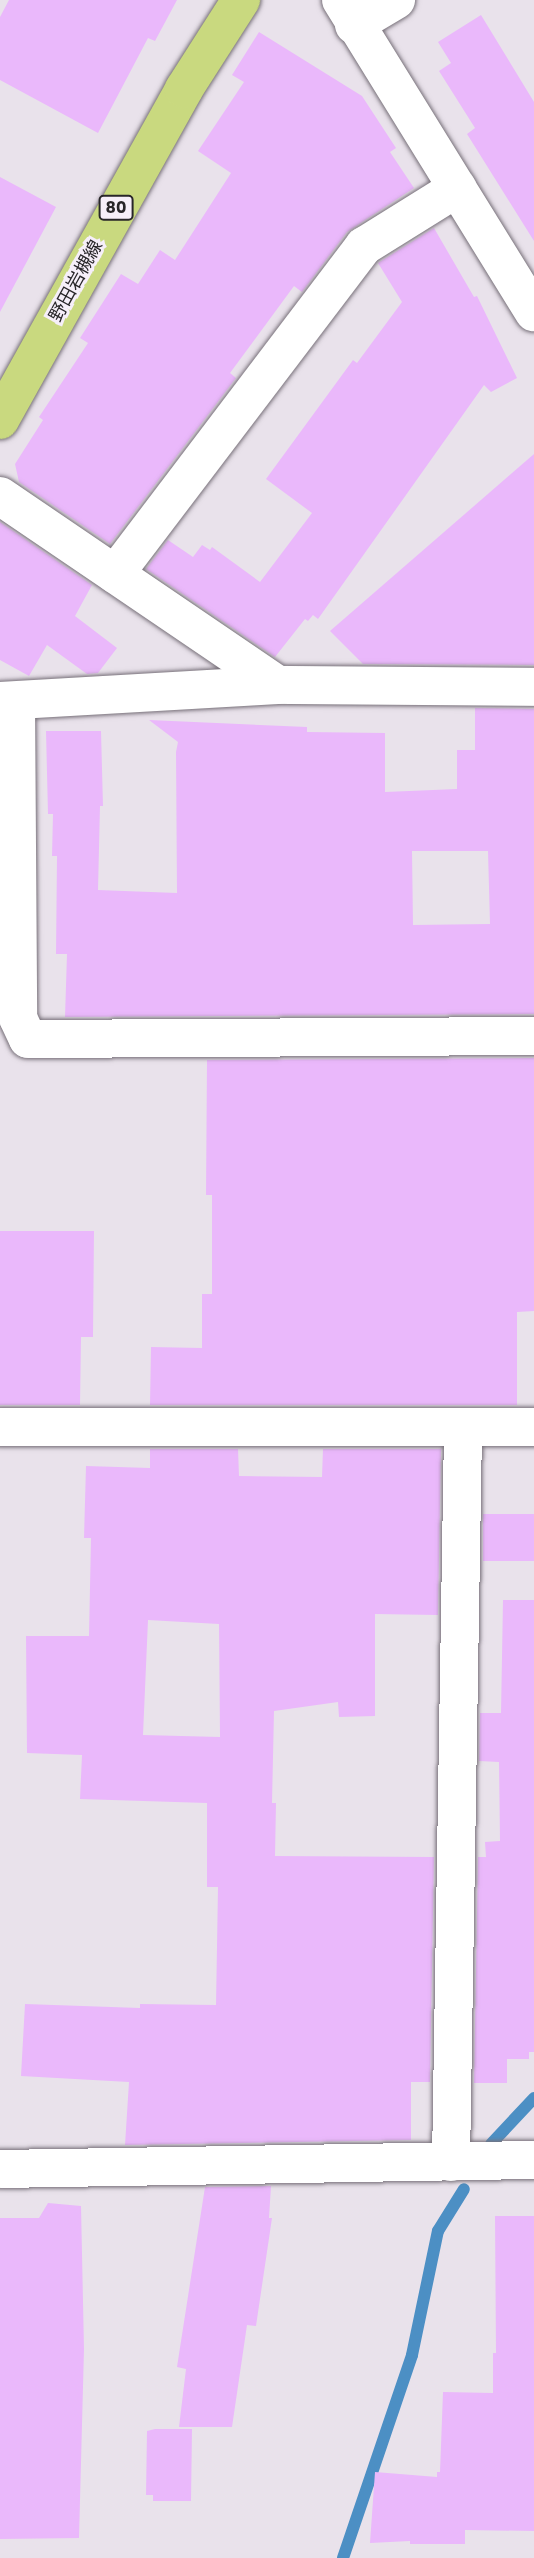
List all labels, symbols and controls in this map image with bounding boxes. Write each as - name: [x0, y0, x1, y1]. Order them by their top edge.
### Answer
- road number: 80: [99, 196, 134, 220]
- street label: 野田岩槻線: [45, 236, 107, 326]

